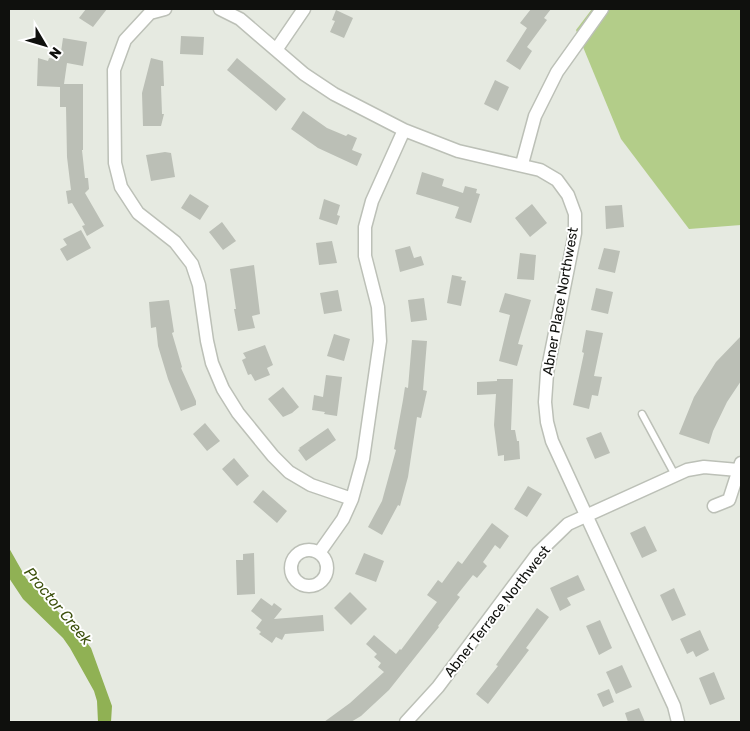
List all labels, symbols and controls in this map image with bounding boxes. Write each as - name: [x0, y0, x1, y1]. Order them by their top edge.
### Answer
- north arrow: [20, 20, 70, 70]
- text: N: [45, 43, 65, 62]
- street label: Abner Place Northwest: [539, 225, 582, 376]
- street label: Abner Terrace Northwest: [441, 542, 554, 681]
- water label: Proctor Creek: [20, 564, 96, 649]

